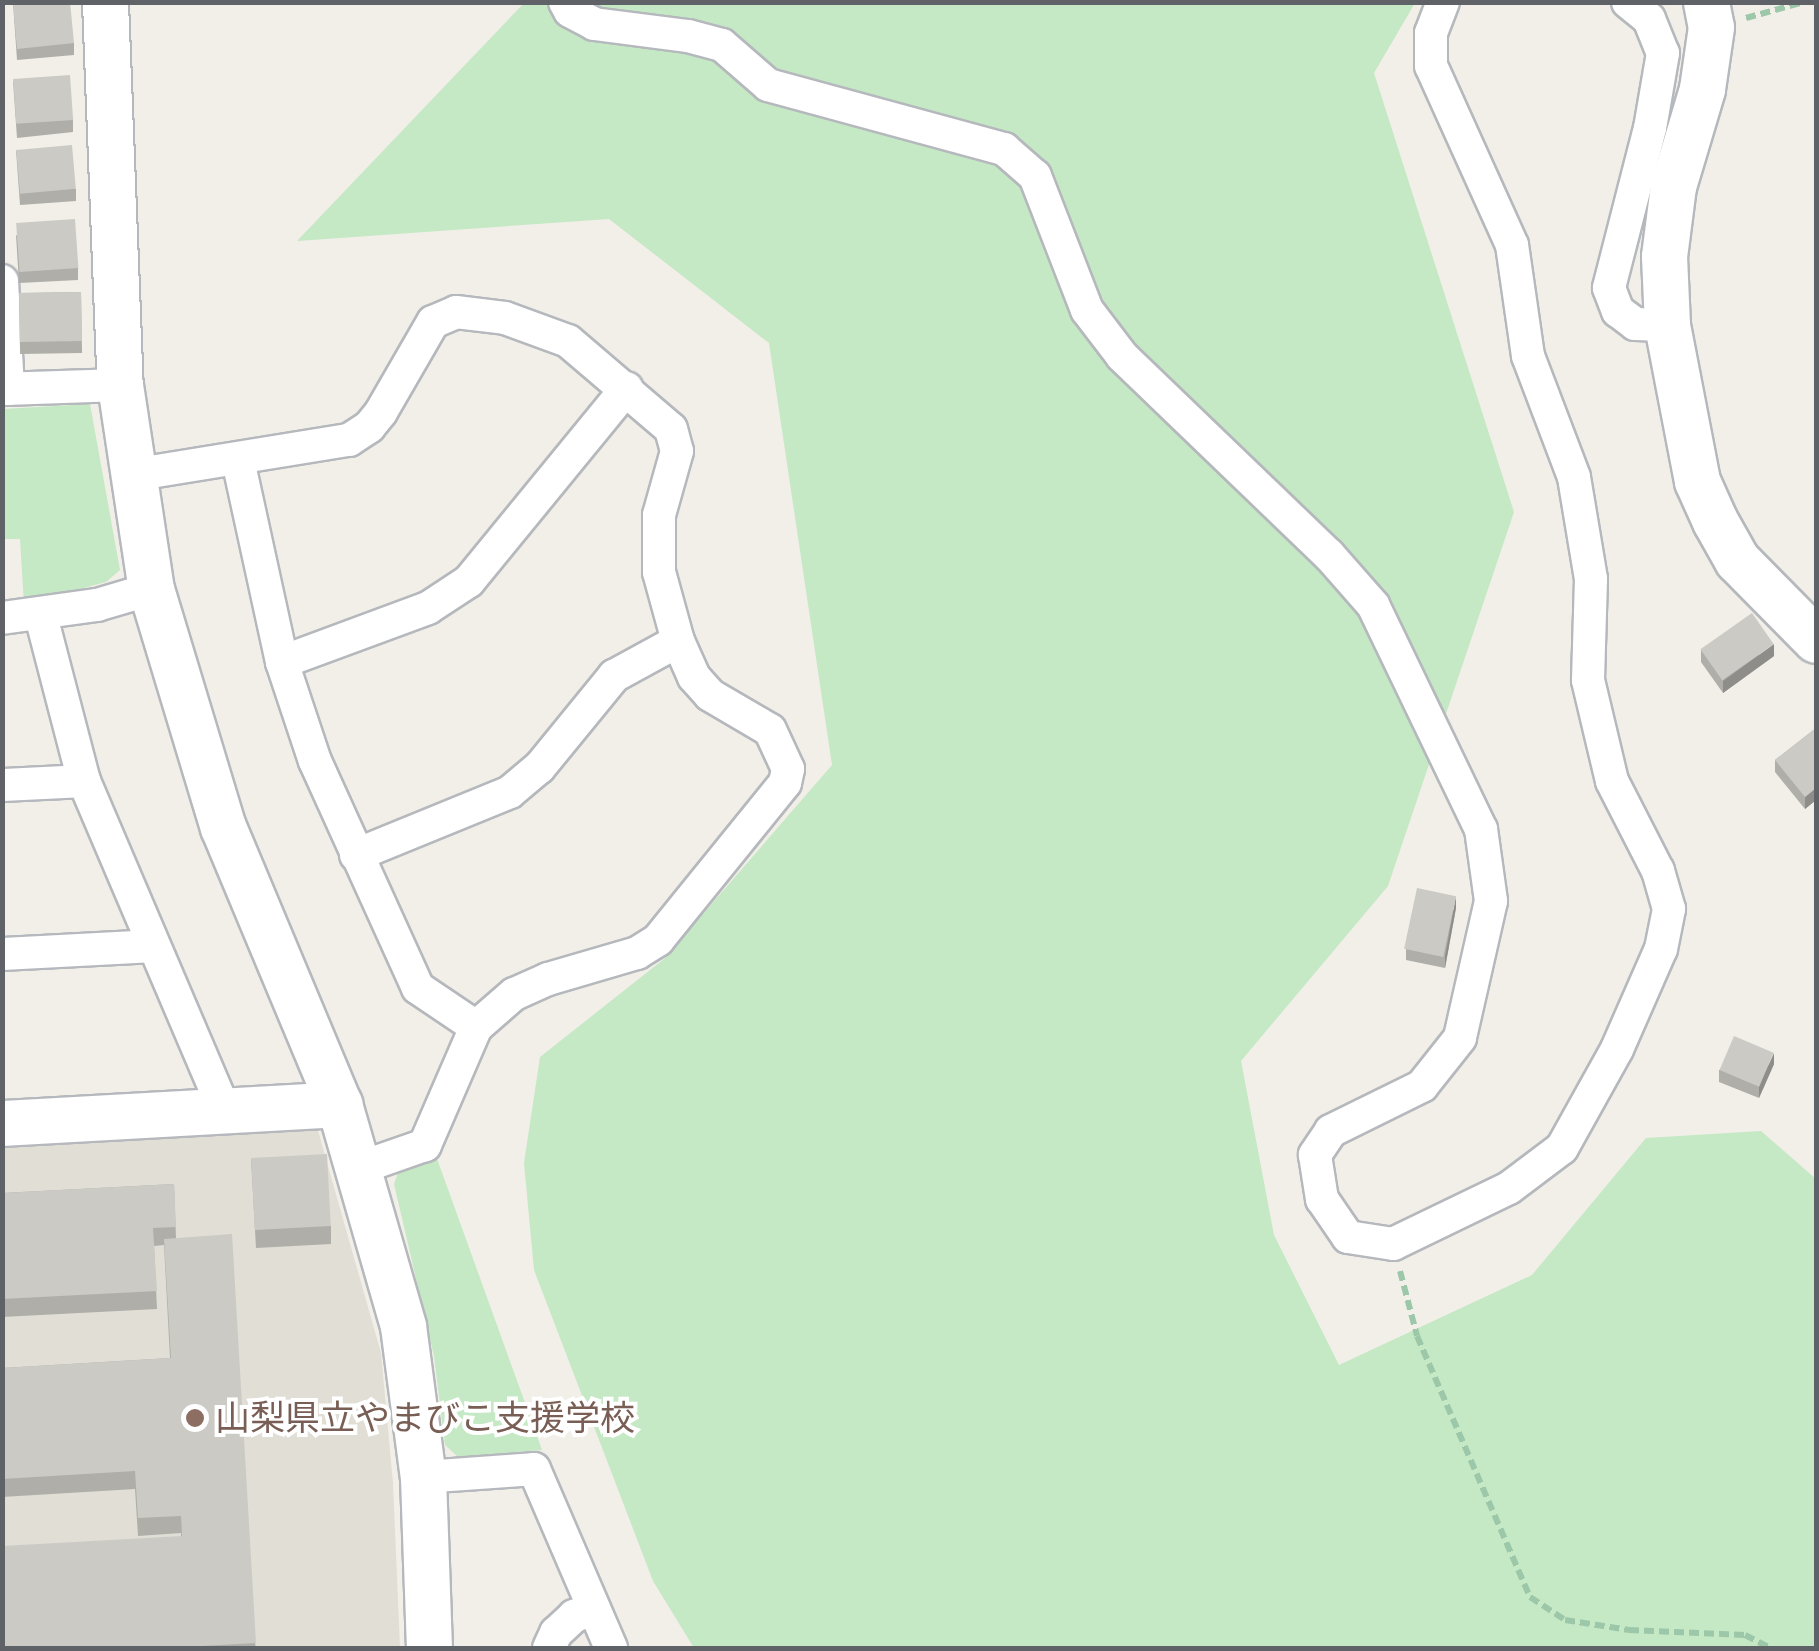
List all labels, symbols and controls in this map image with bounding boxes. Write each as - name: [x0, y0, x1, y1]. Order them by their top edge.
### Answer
- place label: 山梨県立やまびこ支援学校: [215, 1397, 635, 1439]
- marker: 山梨県立やまびこ支援学校: [184, 1407, 206, 1429]

